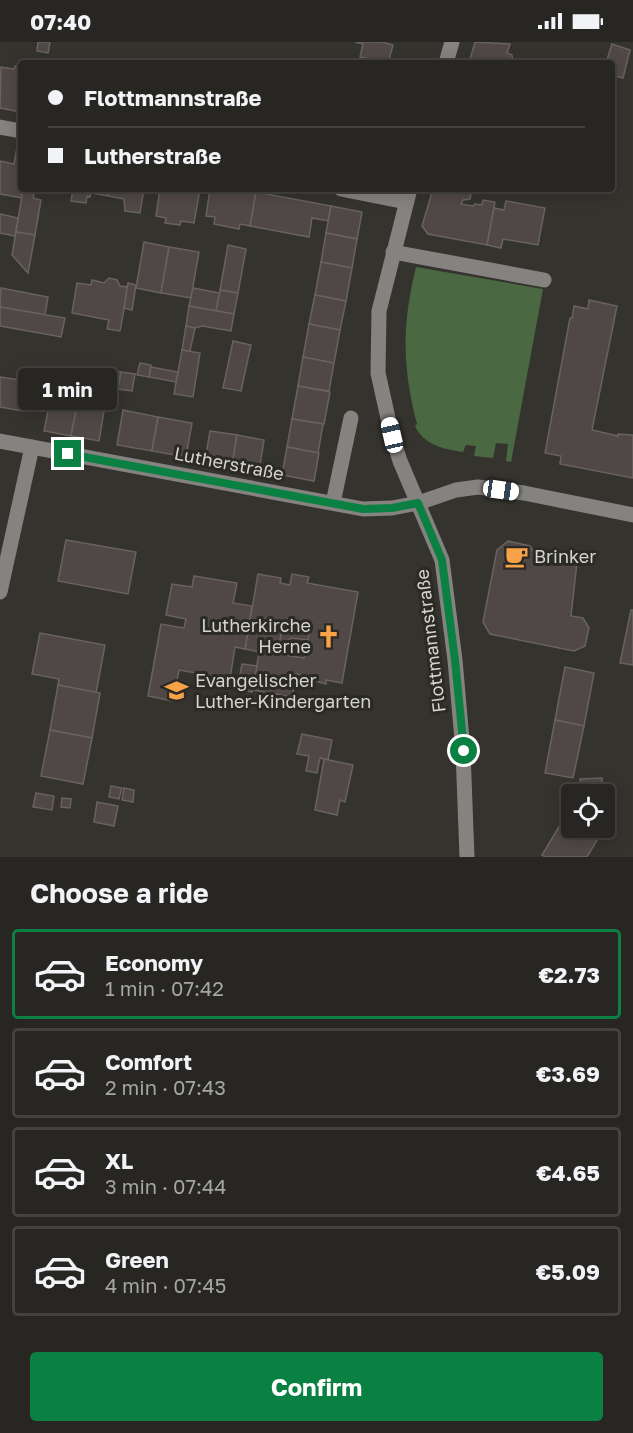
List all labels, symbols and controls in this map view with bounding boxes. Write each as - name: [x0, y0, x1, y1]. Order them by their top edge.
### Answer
- text: 07:40: [30, 8, 91, 35]
- text: Flottmannstraße: [84, 84, 262, 111]
- text: Lutherstraße: [84, 142, 221, 169]
- callout: 1 min: [19, 367, 118, 409]
- text: 1 min: [42, 377, 93, 401]
- car: [379, 415, 405, 455]
- route end: [54, 440, 81, 467]
- street label: Lutherstraße: [173, 442, 286, 484]
- car: [482, 479, 520, 501]
- cafe icon: Brinker: [503, 544, 529, 570]
- place label: Brinker: [534, 545, 596, 567]
- street label: Flottmannstraße: [410, 568, 450, 714]
- place label: Lutherkirche Herne: [201, 614, 311, 657]
- church icon: Lutherkirche Herne: [316, 623, 342, 649]
- place label: Evangelischer Luther-Kindergarten: [195, 669, 371, 712]
- school or university icon: Evangelischer Luther-Kindergarten: [164, 678, 190, 704]
- route start: [450, 737, 477, 764]
- map controls: [561, 784, 615, 838]
- button: locate: [561, 784, 615, 838]
- text: Choose a ride: [30, 877, 209, 909]
- icon: car: [33, 947, 87, 1001]
- text: Economy: [105, 949, 203, 976]
- text: €2.73: [539, 961, 600, 988]
- text: 1 min · 07:42: [105, 976, 224, 1000]
- icon: car: [33, 1046, 87, 1100]
- text: Comfort: [105, 1048, 192, 1075]
- text: €3.69: [536, 1060, 600, 1087]
- text: 2 min · 07:43: [105, 1075, 226, 1099]
- icon: car: [33, 1145, 87, 1199]
- text: XL: [105, 1147, 133, 1174]
- text: €4.65: [536, 1159, 600, 1186]
- text: 3 min · 07:44: [105, 1174, 226, 1198]
- icon: car: [33, 1244, 87, 1298]
- text: Green: [105, 1246, 169, 1273]
- text: €5.09: [536, 1258, 600, 1285]
- text: 4 min · 07:45: [105, 1273, 226, 1297]
- button: Confirm: [30, 1352, 603, 1421]

